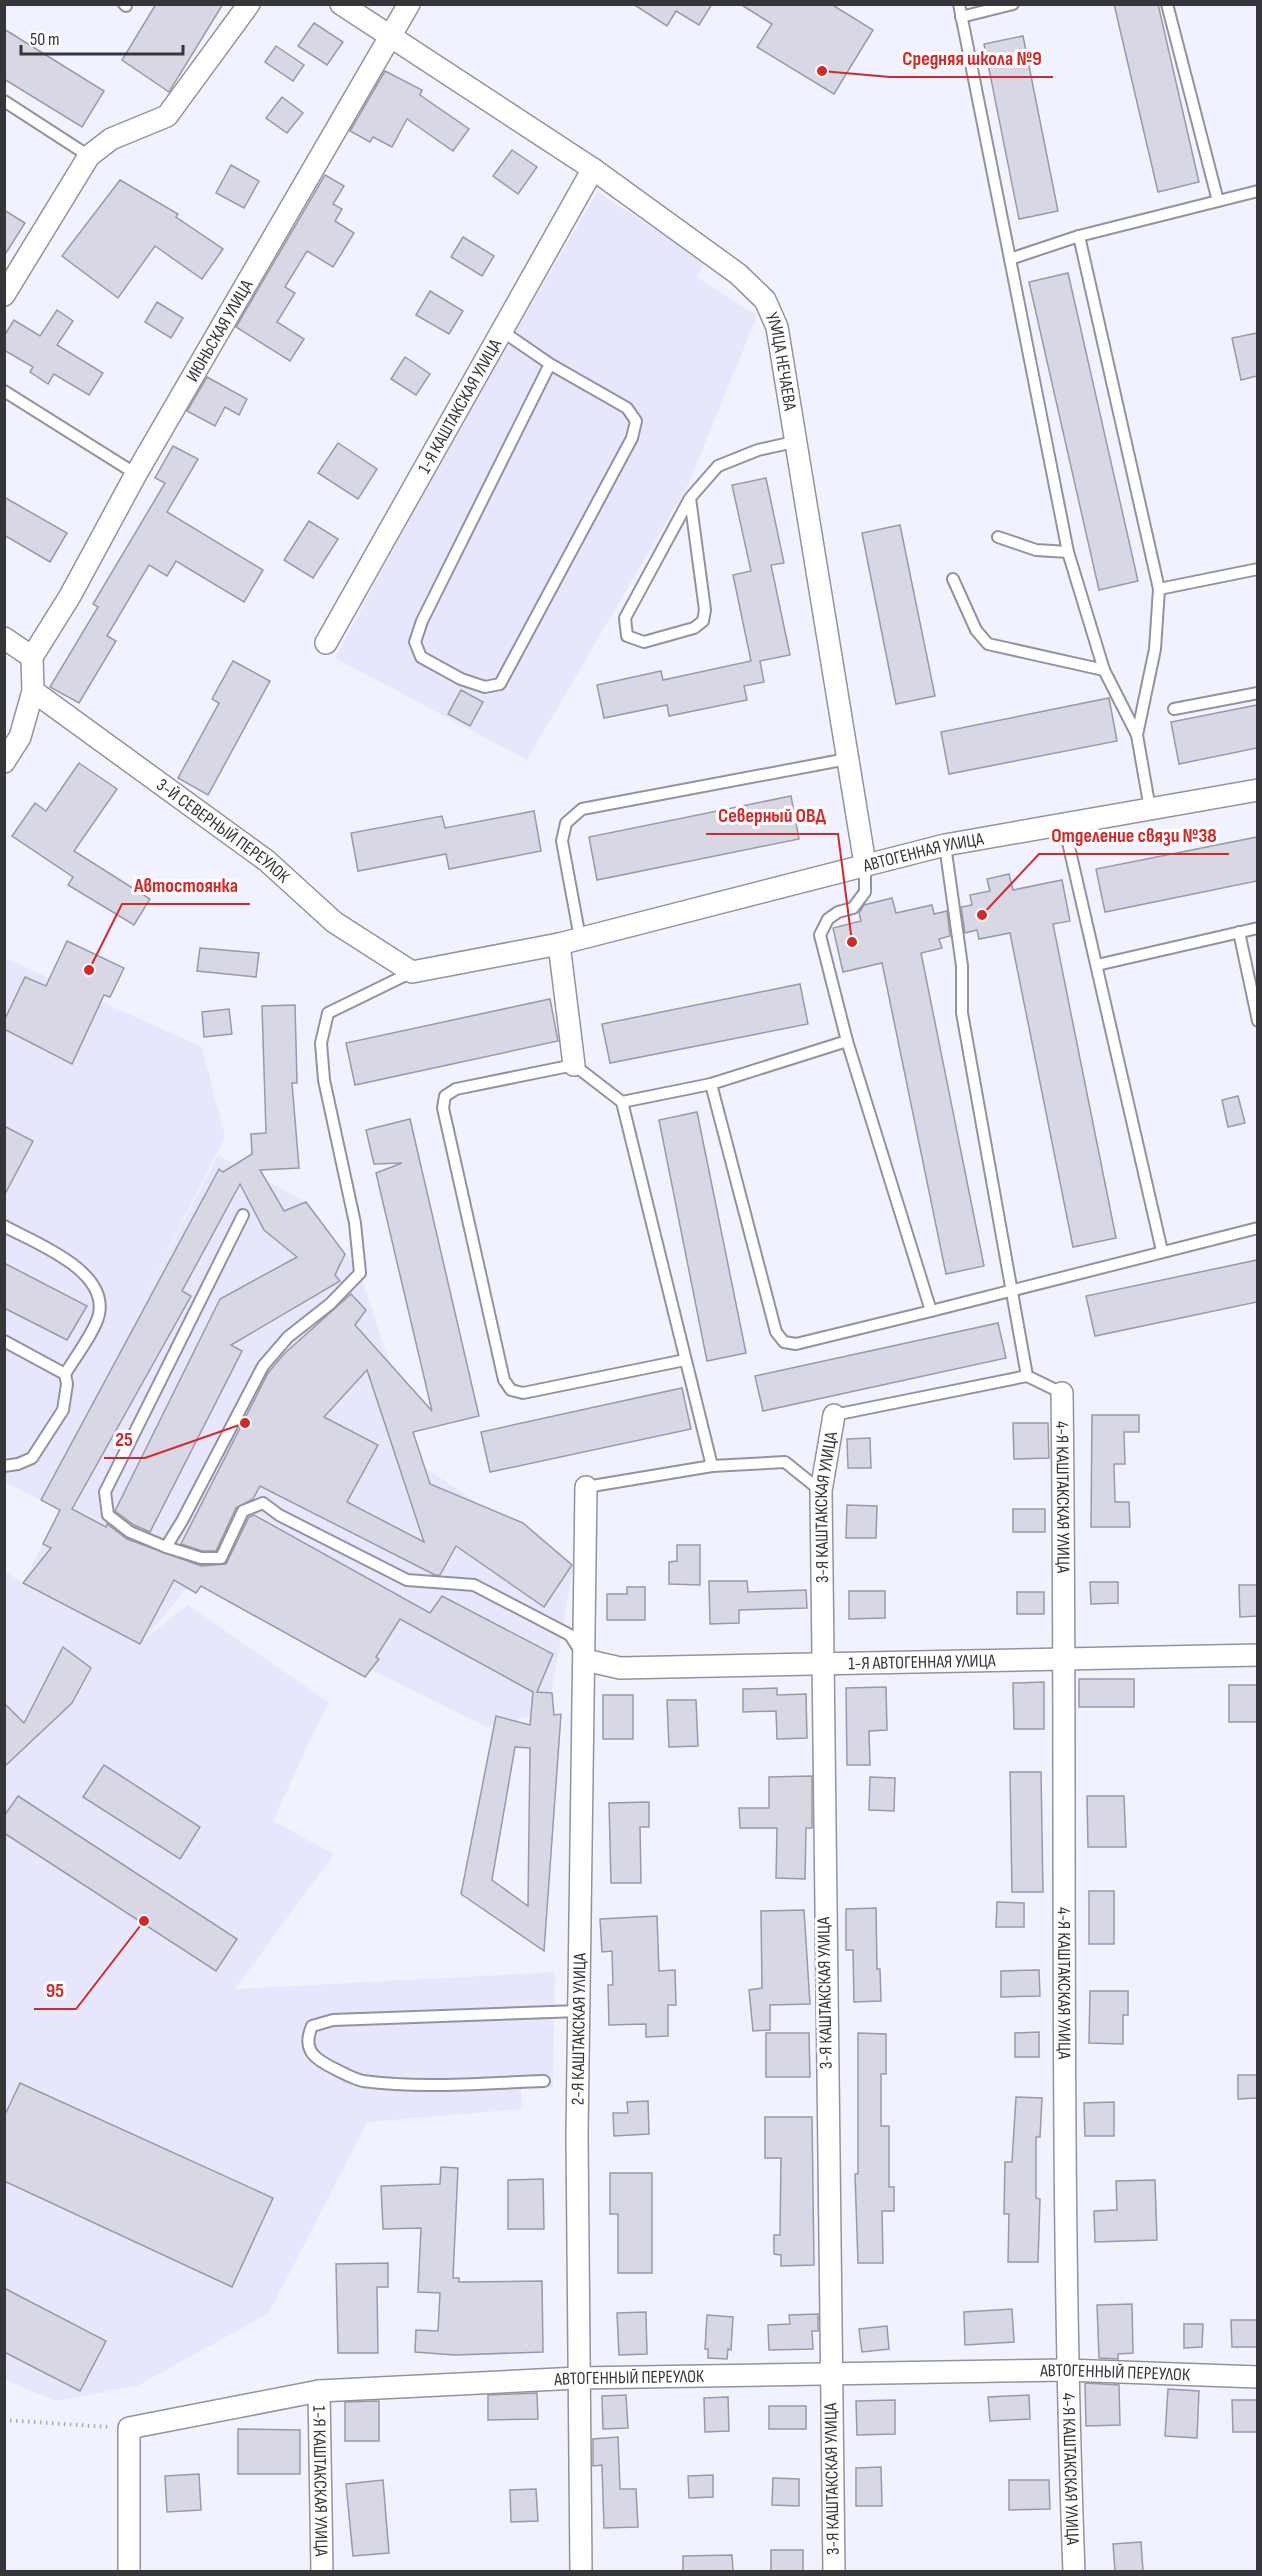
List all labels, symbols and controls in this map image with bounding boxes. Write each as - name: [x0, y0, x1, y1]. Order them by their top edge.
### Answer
- scale bar: [21, 18, 183, 56]
- text: 50 m: [30, 29, 60, 50]
- callout: Средняя школа №9: [890, 39, 1053, 77]
- text: Средняя школа №9: [902, 47, 1042, 71]
- street label: ИЮНЬСКАЯ УЛИЦА: [182, 276, 257, 385]
- street label: УЛИЦА НЕЧАЕВА: [761, 309, 801, 412]
- street label: 1-Я КАШТАКСКАЯ УЛИЦА: [413, 335, 506, 477]
- street label: 3-Й СЕВЕРНЫЙ ПЕРЕУЛОК: [153, 774, 295, 888]
- callout: Северный ОВД: [706, 796, 838, 834]
- text: Северный ОВД: [718, 804, 826, 828]
- callout: Отделение связи №38: [1039, 816, 1229, 854]
- text: Отделение связи №38: [1051, 824, 1217, 848]
- street label: АВТОГЕННАЯ УЛИЦА: [860, 828, 985, 876]
- callout: Автостоянка: [122, 866, 250, 904]
- text: Автостоянка: [133, 874, 238, 898]
- callout: 25: [104, 1420, 145, 1458]
- street label: 4-Я КАШТАКСКАЯ УЛИЦА: [1052, 1421, 1074, 1573]
- text: 25: [115, 1428, 133, 1452]
- street label: 3-Я КАШТАКСКАЯ УЛИЦА: [810, 1430, 842, 1583]
- street label: 1-Я АВТОГЕННАЯ УЛИЦА: [848, 1650, 996, 1674]
- street label: 4-Я КАШТАКСКАЯ УЛИЦА: [1054, 1907, 1075, 2059]
- street label: 3-Я КАШТАКСКАЯ УЛИЦА: [813, 1917, 837, 2069]
- street label: 2-Я КАШТАКСКАЯ УЛИЦА: [567, 1953, 590, 2105]
- callout: 95: [34, 1971, 76, 2009]
- text: 95: [46, 1979, 64, 2003]
- street label: АВТОГЕННЫЙ ПЕРЕУЛОК: [1039, 2359, 1191, 2385]
- street label: АВТОГЕННЫЙ ПЕРЕУЛОК: [553, 2365, 705, 2390]
- street label: 4-Я КАШТАКСКАЯ УЛИЦА: [1058, 2393, 1084, 2546]
- street label: 3-Я КАШТАКСКАЯ УЛИЦА: [820, 2403, 844, 2555]
- street label: 1-Я КАШТАКСКАЯ УЛИЦА: [309, 2405, 332, 2557]

